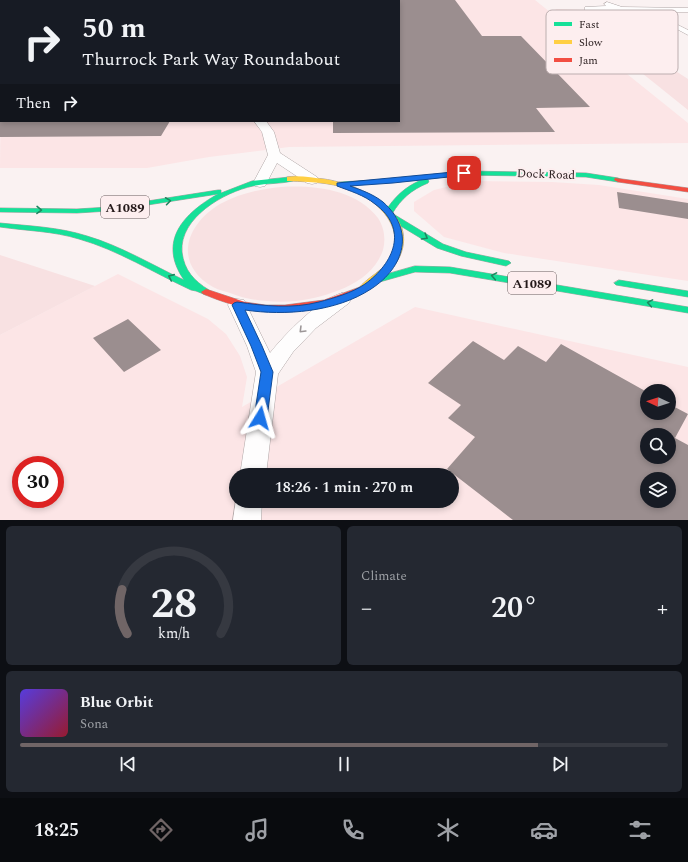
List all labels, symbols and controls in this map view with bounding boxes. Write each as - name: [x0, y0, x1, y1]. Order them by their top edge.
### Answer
- text: 50 m: [82, 7, 146, 50]
- legend: [546, 10, 678, 74]
- icon: right: [16, 16, 68, 68]
- text: Fast: [579, 16, 600, 33]
- text: Slow: [579, 34, 603, 51]
- text: Thurrock Park Way Roundabout: [82, 46, 340, 73]
- text: Jam: [579, 52, 598, 69]
- text: Then: [16, 92, 51, 115]
- icon: right: [59, 92, 81, 114]
- pin: [447, 156, 481, 190]
- icon: arrive: [453, 162, 475, 184]
- street label: Dock Road: [516, 164, 576, 185]
- road number: A1089: [101, 196, 149, 218]
- one-way arrow: [165, 197, 171, 206]
- one-way arrow: [36, 206, 42, 214]
- one-way arrow: [421, 232, 428, 240]
- road number: A1089: [508, 272, 556, 294]
- one-way arrow: [491, 273, 497, 281]
- one-way arrow: [167, 274, 174, 282]
- one-way arrow: [646, 300, 653, 308]
- one-way arrow: [299, 325, 307, 333]
- north arrow: [640, 384, 676, 420]
- map controls: [640, 384, 676, 508]
- position arrow: [239, 397, 281, 439]
- button: search: [640, 428, 676, 464]
- speed limit sign: 30: [12, 456, 64, 508]
- button: layers: [640, 472, 676, 508]
- text: 18:26 · 1 min · 270 m: [275, 476, 413, 499]
- text: Climate: [361, 566, 407, 586]
- text: 28: [150, 572, 197, 635]
- text: 20°: [491, 585, 538, 631]
- text: −: [361, 592, 372, 625]
- text: +: [657, 592, 668, 625]
- text: km/h: [157, 622, 190, 644]
- text: Blue Orbit: [80, 691, 153, 714]
- text: Sona: [80, 714, 108, 734]
- icon: previous: [117, 753, 139, 775]
- icon: pause: [333, 753, 355, 775]
- icon: next: [549, 753, 571, 775]
- icon: directions: [147, 816, 175, 844]
- icon: music: [243, 816, 271, 844]
- icon: phone: [339, 816, 367, 844]
- icon: climate: [434, 816, 462, 844]
- icon: car: [530, 816, 558, 844]
- icon: filters: [626, 816, 654, 844]
- text: 18:25: [34, 817, 79, 844]

